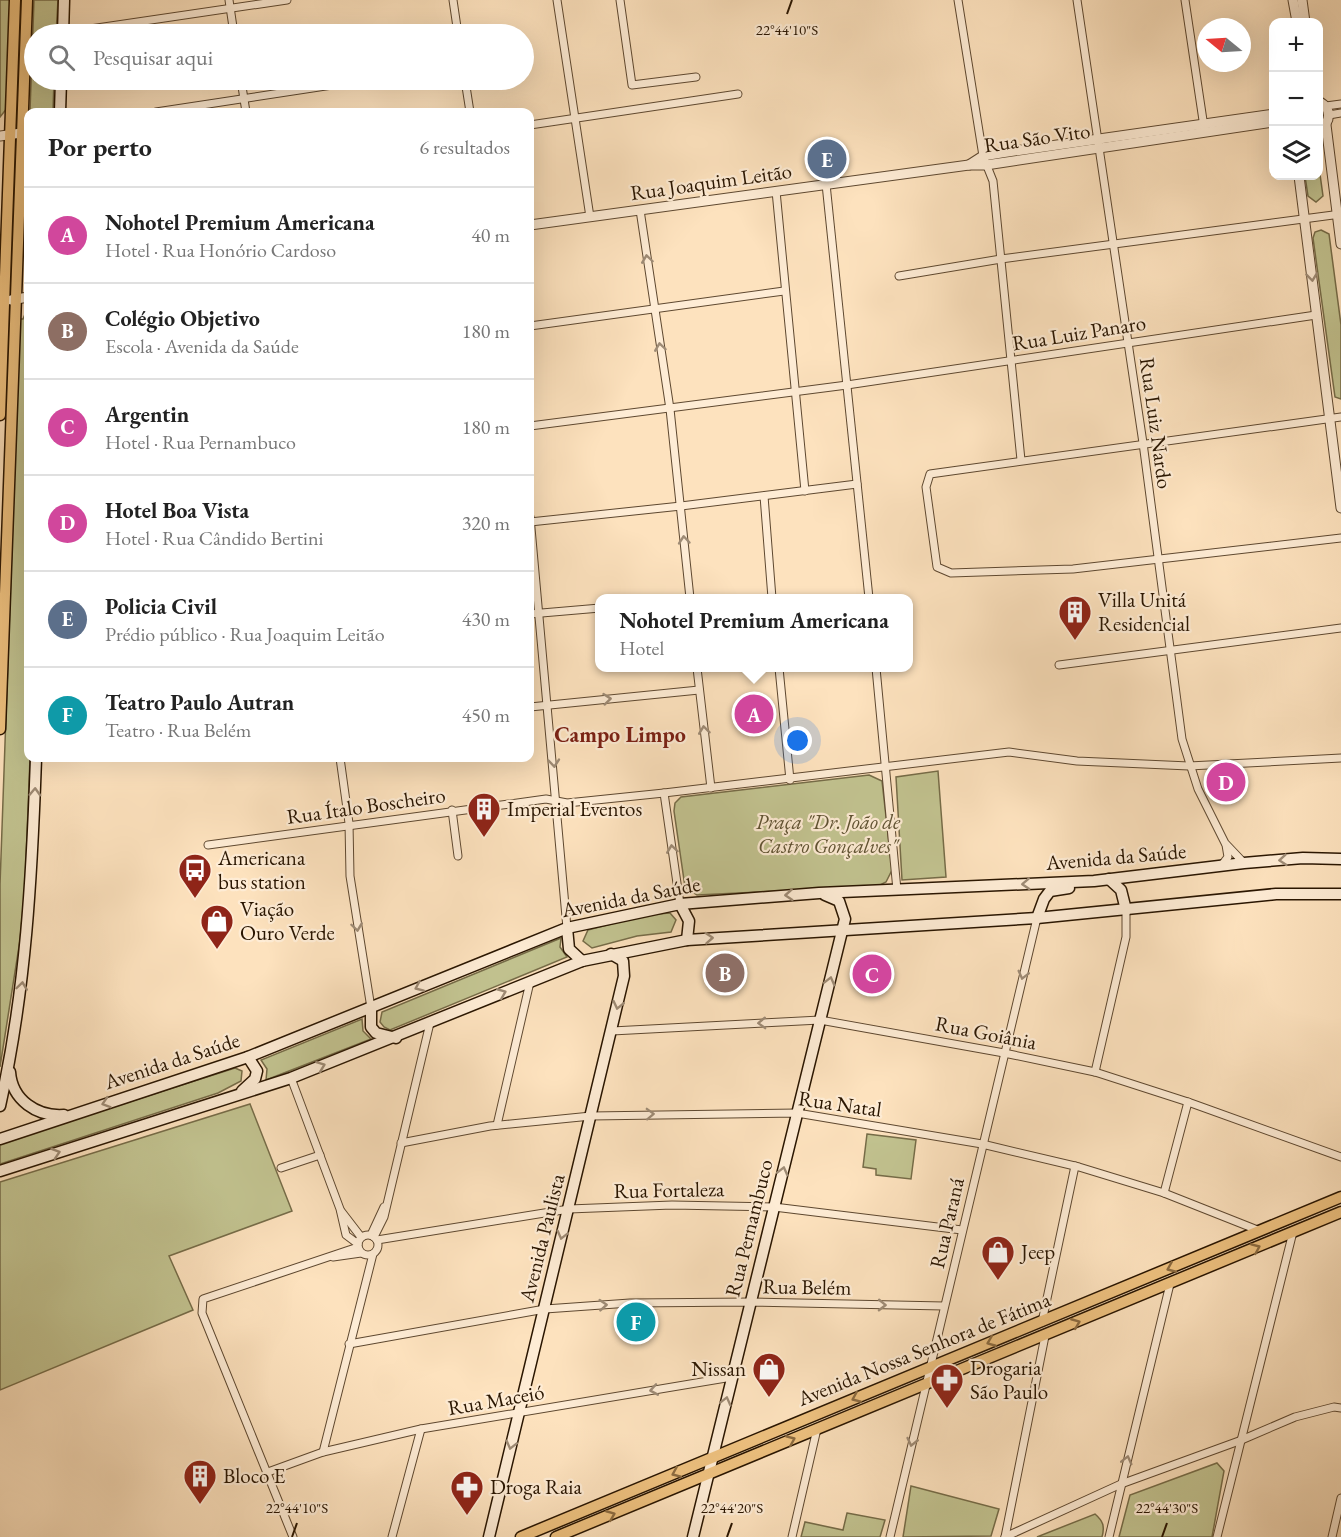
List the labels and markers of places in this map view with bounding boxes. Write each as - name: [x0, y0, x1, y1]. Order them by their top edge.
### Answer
- pin: E: [808, 136, 846, 182]
- place label: Villa Unitá Residencial: [1098, 586, 1190, 637]
- building icon: Villa Unitá Residencial: [1057, 594, 1093, 641]
- pin: A: [734, 692, 774, 736]
- pin: D: [1206, 760, 1246, 804]
- building icon: Imperial Eventos: [466, 791, 502, 838]
- place label: Imperial Eventos: [507, 795, 642, 822]
- place label: Americana bus station: [217, 844, 306, 895]
- bus stop icon: Americana bus station: [177, 852, 213, 899]
- place label: Viação Ouro Verde: [240, 895, 335, 946]
- shop icon: Viação Ouro Verde: [199, 903, 235, 950]
- pin: B: [706, 950, 744, 996]
- pin: C: [852, 952, 892, 996]
- shop icon: Jeep: [980, 1234, 1016, 1281]
- place label: Jeep: [1019, 1238, 1055, 1265]
- pin: F: [616, 1300, 656, 1344]
- shop icon: Nissan: [751, 1351, 787, 1398]
- place label: Drogaria São Paulo: [970, 1354, 1048, 1405]
- place label: Nissan: [691, 1355, 746, 1382]
- pharmacy icon: Drogaria São Paulo: [929, 1362, 965, 1409]
- building icon: Bloco E: [182, 1458, 218, 1505]
- place label: Bloco E: [223, 1462, 285, 1489]
- pharmacy icon: Droga Raia: [449, 1469, 485, 1516]
- place label: Droga Raia: [490, 1473, 582, 1500]

